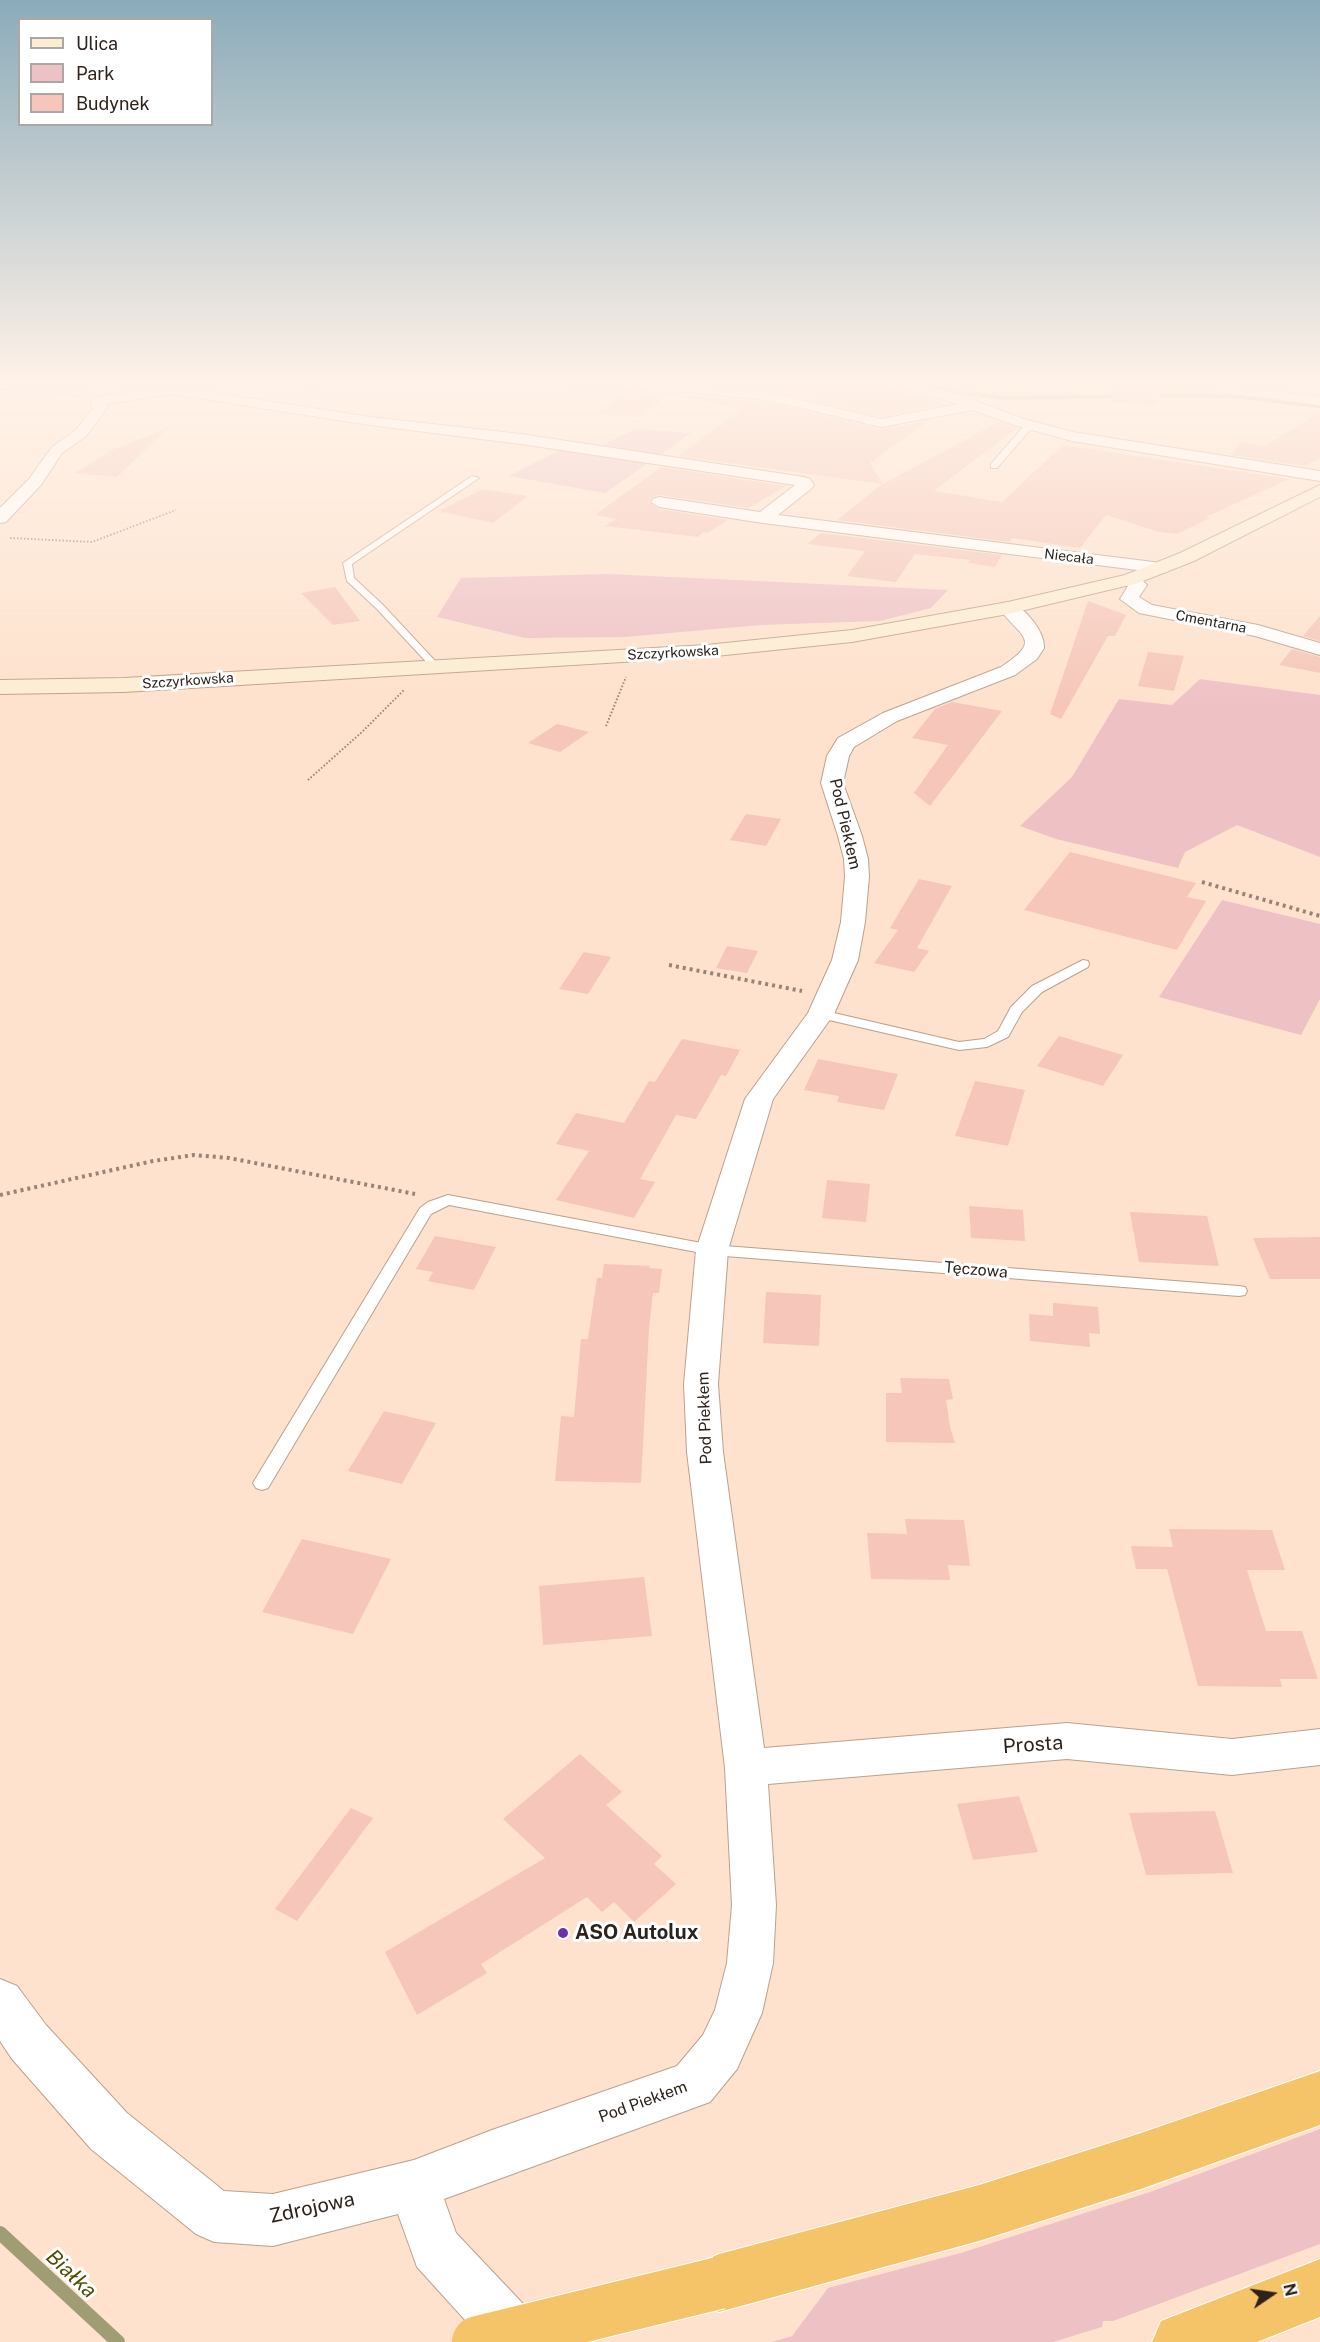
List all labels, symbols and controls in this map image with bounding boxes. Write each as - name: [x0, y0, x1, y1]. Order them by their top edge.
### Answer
- legend: [18, 18, 213, 126]
- text: Ulica: [76, 33, 118, 54]
- text: Park: [76, 63, 114, 84]
- text: Budynek: [76, 93, 150, 114]
- street label: Niecała: [1043, 546, 1095, 568]
- street label: Cmentarna: [1174, 607, 1248, 637]
- street label: Szczyrkowska: [627, 642, 719, 664]
- street label: Szczyrkowska: [142, 669, 234, 693]
- street label: Pod Piekłem: [825, 777, 865, 871]
- street label: Tęczowa: [943, 1258, 1009, 1282]
- street label: Pod Piekłem: [694, 1371, 716, 1465]
- street label: Prosta: [1002, 1731, 1064, 1759]
- place label: ASO Autolux: [575, 1921, 698, 1945]
- marker: ASO Autolux: [556, 1926, 570, 1940]
- street label: Pod Piekłem: [596, 2077, 690, 2127]
- street label: Zdrojowa: [267, 2187, 357, 2229]
- water label: Białka: [41, 2244, 101, 2304]
- north arrow: [1242, 2264, 1302, 2324]
- text: N: [1279, 2282, 1301, 2298]

